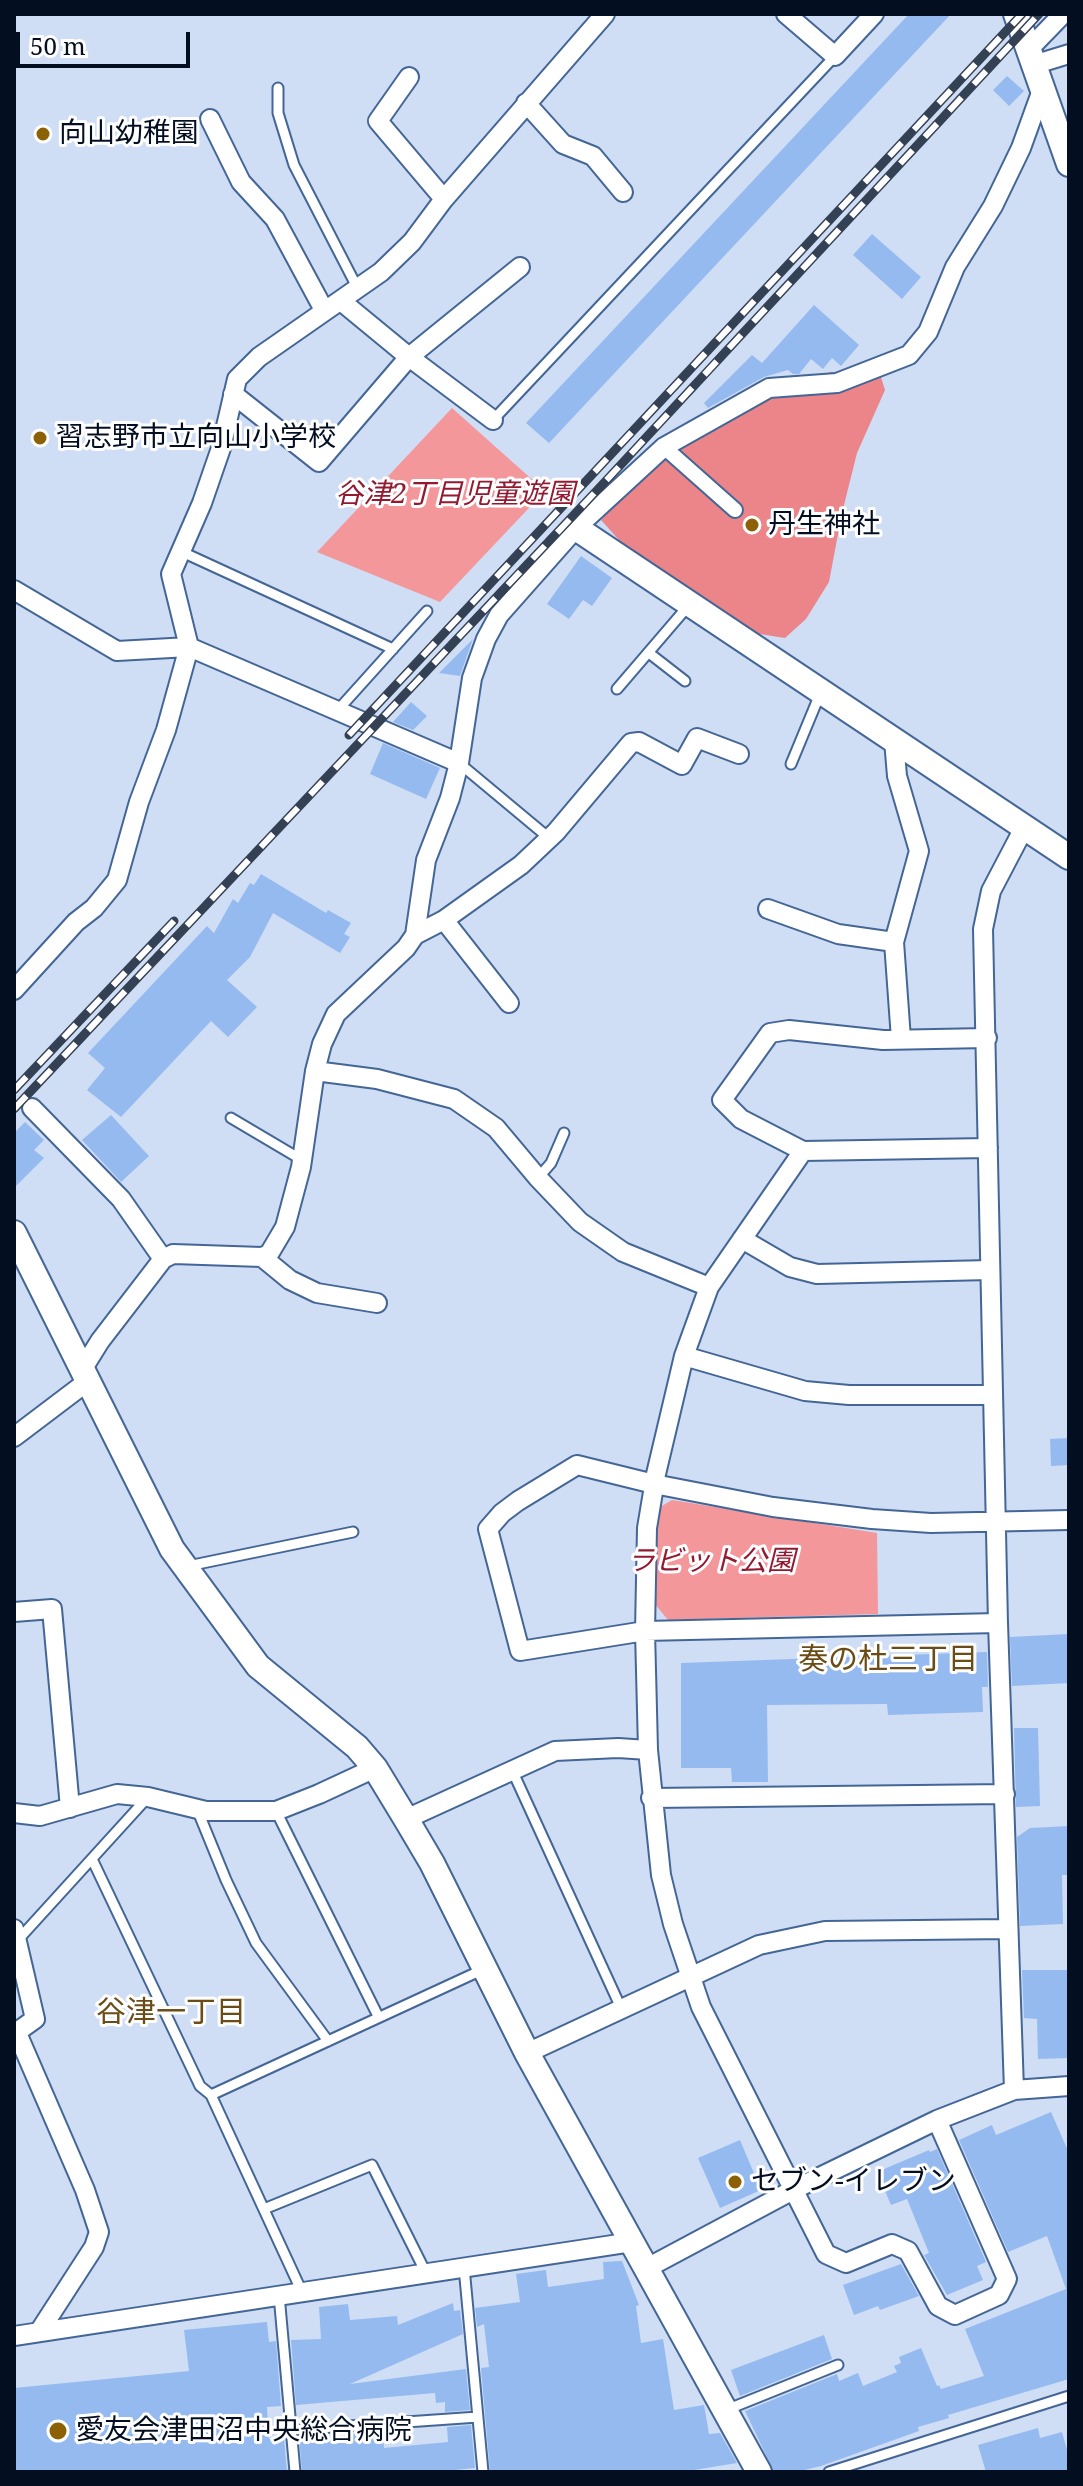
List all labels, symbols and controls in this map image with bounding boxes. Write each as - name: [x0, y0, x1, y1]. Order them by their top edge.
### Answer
- scale bar: [20, 16, 194, 66]
- text: 50 m: [30, 29, 86, 62]
- place label: 向山幼稚園: [59, 117, 199, 151]
- marker: 向山幼稚園: [34, 125, 52, 143]
- place label: 習志野市立向山小学校: [56, 421, 336, 455]
- marker: 習志野市立向山小学校: [31, 429, 49, 447]
- park label: 谷津2丁目児童遊園: [335, 478, 575, 512]
- place label: 丹生神社: [768, 508, 880, 542]
- marker: 丹生神社: [743, 516, 761, 534]
- park label: ラビット公園: [627, 1545, 795, 1579]
- district label: 奏の杜三丁目: [798, 1642, 978, 1678]
- district label: 谷津一丁目: [96, 1995, 246, 2031]
- place label: セブン-イレブン: [751, 2165, 956, 2199]
- marker: セブン-イレブン: [726, 2173, 744, 2191]
- place label: 愛友会津田沼中央総合病院: [76, 2414, 412, 2448]
- marker: 愛友会津田沼中央総合病院: [47, 2420, 69, 2442]

